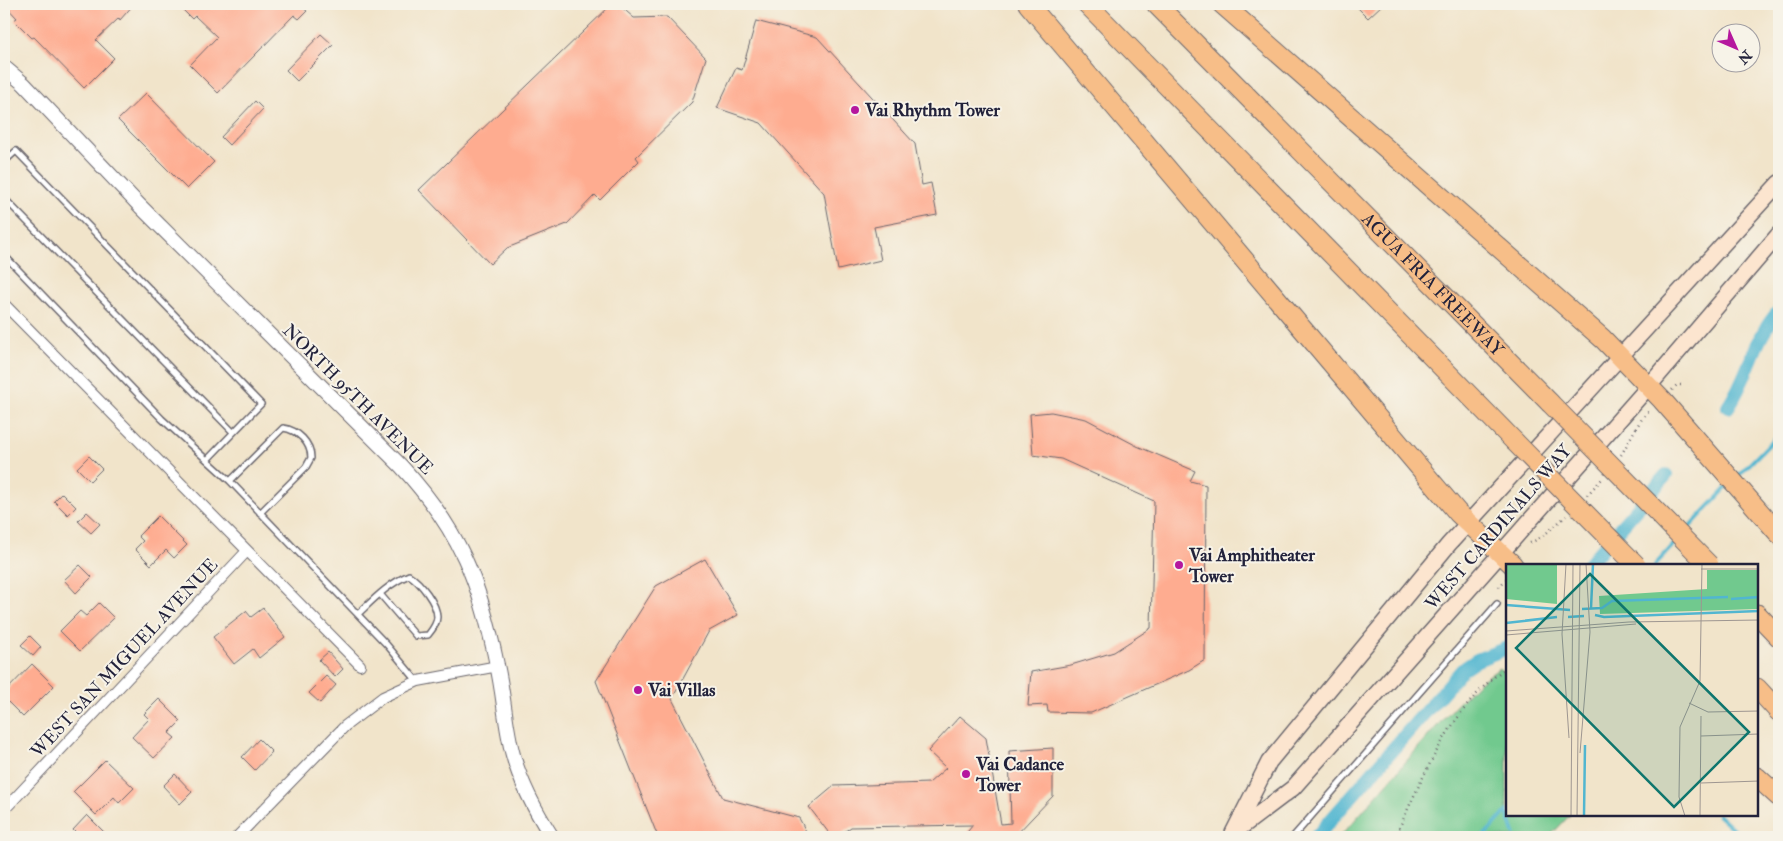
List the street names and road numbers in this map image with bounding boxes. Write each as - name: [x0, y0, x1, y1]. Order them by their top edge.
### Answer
- street label: AGUA FRIA FREEWAY: [1356, 207, 1509, 362]
- street label: NORTH 95TH AVENUE: [277, 319, 438, 480]
- street label: WEST CARDINALS WAY: [1419, 439, 1577, 616]
- street label: WEST SAN MIGUEL AVENUE: [25, 554, 223, 764]

